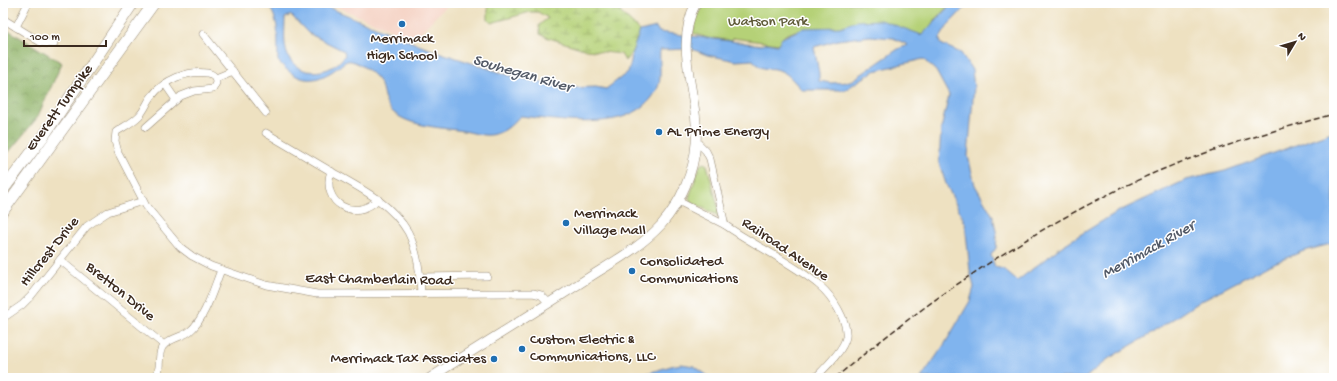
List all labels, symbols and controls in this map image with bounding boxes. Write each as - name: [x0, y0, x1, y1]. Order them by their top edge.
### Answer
- park label: Watson Park: [728, 13, 809, 31]
- marker: Merrimack High School: [397, 19, 407, 29]
- scale bar: [24, 22, 106, 48]
- north arrow: [1275, 22, 1315, 62]
- place label: Merrimack High School: [367, 30, 437, 65]
- text: 100 m: [29, 31, 60, 45]
- text: N: [1294, 31, 1308, 44]
- water label: Souhegan River: [470, 52, 577, 99]
- street label: Everett Turnpike: [22, 61, 98, 155]
- place label: AL Prime Energy: [667, 123, 770, 141]
- marker: AL Prime Energy: [654, 127, 664, 137]
- place label: Merrimack Village Mall: [573, 205, 646, 240]
- street label: Hillcrest Drive: [16, 213, 84, 290]
- street label: Railroad Avenue: [738, 214, 832, 286]
- water label: Merrimack River: [1099, 216, 1202, 284]
- marker: Merrimack Village Mall: [561, 218, 571, 228]
- place label: Consolidated Communications: [640, 253, 738, 288]
- street label: Bretton Drive: [81, 258, 159, 326]
- marker: Consolidated Communications: [627, 266, 637, 276]
- street label: East Chamberlain Road: [305, 270, 454, 290]
- place label: Custom Electric & Communications, LLC: [530, 331, 656, 366]
- marker: Custom Electric & Communications, LLC: [517, 344, 527, 354]
- place label: Merrimack Tax Associates: [330, 350, 486, 368]
- marker: Merrimack Tax Associates: [489, 354, 499, 364]

